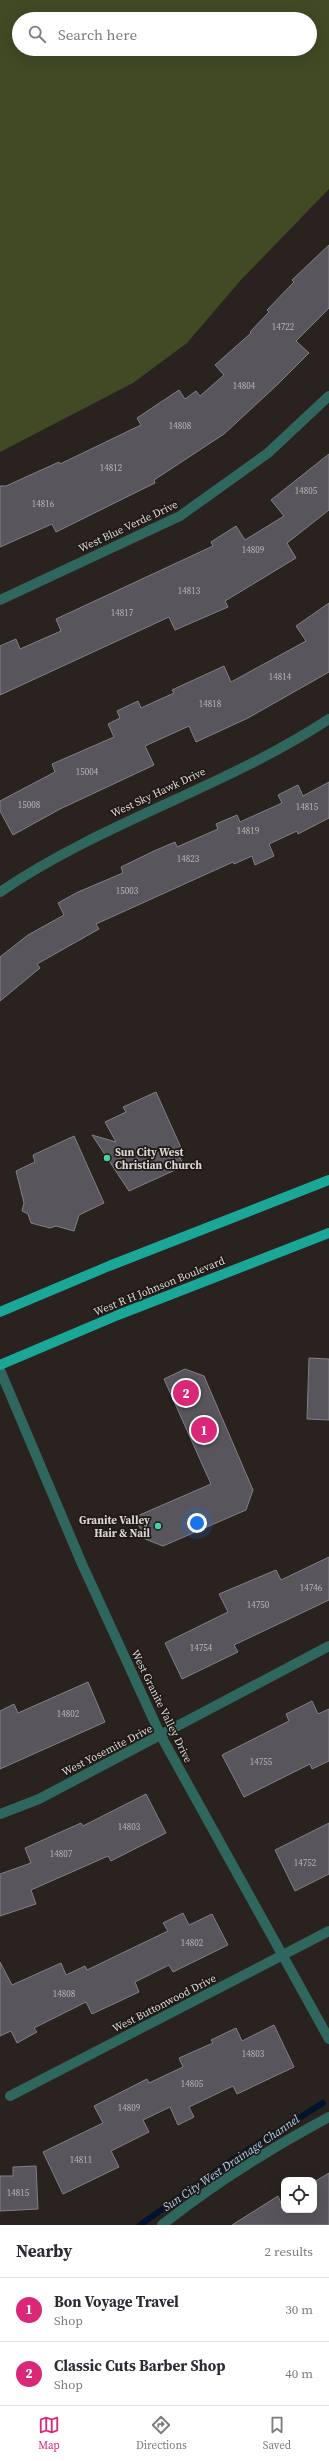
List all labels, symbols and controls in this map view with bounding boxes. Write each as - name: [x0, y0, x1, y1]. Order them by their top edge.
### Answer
- search box: [12, 12, 317, 56]
- icon: search: [26, 23, 48, 45]
- text: Search here: [58, 24, 137, 45]
- house number: 14722: [272, 321, 295, 333]
- house number: 14804: [233, 380, 256, 392]
- house number: 14808: [169, 420, 192, 432]
- house number: 14812: [100, 462, 123, 474]
- house number: 14805: [295, 485, 318, 497]
- street label: West Blue Verde Drive: [76, 497, 181, 556]
- house number: 14816: [32, 498, 55, 510]
- house number: 14809: [242, 544, 265, 556]
- house number: 14813: [178, 585, 201, 597]
- house number: 14817: [111, 607, 134, 619]
- house number: 14814: [269, 671, 292, 683]
- house number: 14818: [199, 698, 222, 710]
- street label: West Sky Hawk Drive: [108, 764, 208, 821]
- house number: 15004: [76, 766, 99, 778]
- house number: 15008: [18, 799, 41, 811]
- house number: 14815: [296, 801, 319, 813]
- house number: 14819: [237, 825, 260, 837]
- house number: 14823: [177, 853, 200, 865]
- house number: 15003: [116, 885, 139, 897]
- place label: Sun City West Christian Church: [115, 1145, 202, 1173]
- marker: Sun City West Christian Church: [102, 1153, 112, 1163]
- street label: West R H Johnson Boulevard: [91, 1253, 228, 1320]
- pin: 2: [173, 1378, 199, 1408]
- pin: 1: [191, 1415, 217, 1445]
- place label: Granite Valley Hair & Nail: [79, 1513, 150, 1541]
- your location: [187, 1513, 207, 1533]
- marker: Granite Valley Hair & Nail: [153, 1521, 163, 1531]
- house number: 14746: [300, 1582, 323, 1594]
- house number: 14750: [247, 1599, 270, 1611]
- house number: 14754: [190, 1642, 213, 1654]
- street label: West Granite Valley Drive: [128, 1647, 196, 1766]
- house number: 14802: [57, 1708, 80, 1720]
- street label: West Yosemite Drive: [59, 1721, 155, 1780]
- house number: 14755: [250, 1756, 273, 1768]
- house number: 14803: [118, 1821, 141, 1833]
- house number: 14807: [50, 1848, 73, 1860]
- house number: 14752: [294, 1857, 317, 1869]
- house number: 14802: [181, 1937, 204, 1949]
- street label: West Buttonwood Drive: [110, 1971, 219, 2036]
- house number: 14808: [53, 1988, 76, 2000]
- house number: 14803: [242, 2048, 265, 2060]
- house number: 14805: [181, 2078, 204, 2090]
- house number: 14809: [118, 2102, 141, 2114]
- water label: Sun City West Drainage Channel: [159, 2111, 303, 2215]
- house number: 14811: [70, 2154, 92, 2166]
- map controls: [281, 2177, 317, 2213]
- button: locate: [281, 2177, 317, 2213]
- house number: 14815: [7, 2187, 30, 2199]
- text: Nearby: [16, 2239, 72, 2263]
- text: 2 results: [265, 2243, 313, 2260]
- text: Bon Voyage Travel: [54, 2291, 179, 2312]
- text: 1: [25, 2301, 33, 2318]
- text: 30 m: [285, 2301, 313, 2318]
- text: Shop: [54, 2312, 83, 2329]
- text: Classic Cuts Barber Shop: [54, 2355, 225, 2376]
- text: 2: [25, 2365, 33, 2382]
- text: 40 m: [285, 2365, 313, 2382]
- text: Shop: [54, 2376, 83, 2393]
- tab: Map: [38, 2414, 60, 2453]
- tab: Directions: [136, 2414, 187, 2453]
- tab: Saved: [263, 2414, 291, 2453]

